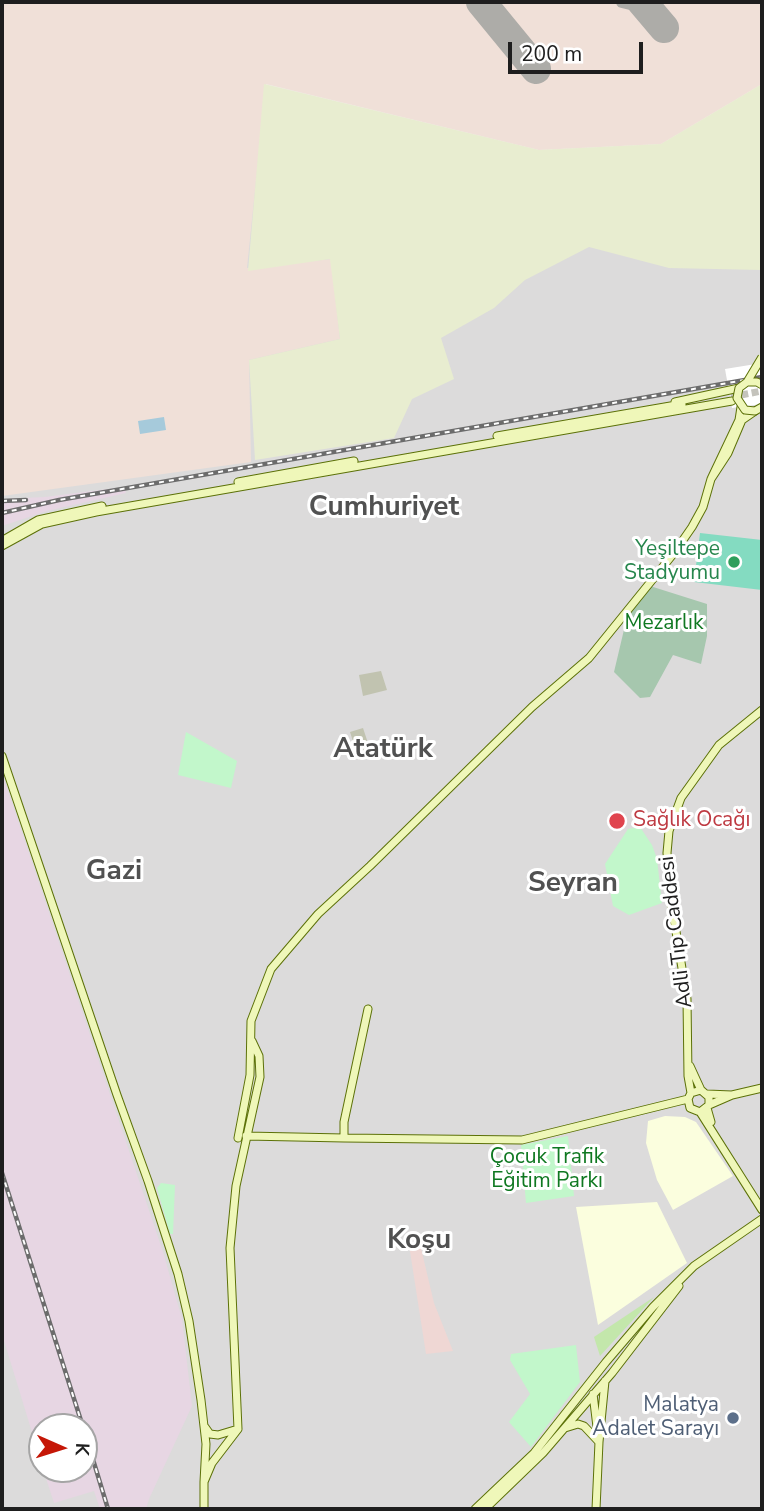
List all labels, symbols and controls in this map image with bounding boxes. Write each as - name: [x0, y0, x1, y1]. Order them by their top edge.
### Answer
- scale bar: [512, 28, 647, 72]
- text: 200 m: [521, 40, 582, 68]
- district label: Cumhuriyet: [309, 491, 459, 525]
- place label: Yeşiltepe Stadyumu: [624, 537, 720, 587]
- marker: Yeşiltepe Stadyumu: [726, 554, 742, 570]
- park label: Mezarlık: [625, 611, 703, 637]
- district label: Atatürk: [333, 733, 433, 767]
- place label: Sağlık Ocağı: [633, 808, 750, 834]
- marker: Sağlık Ocağı: [607, 811, 627, 831]
- district label: Gazi: [86, 855, 142, 889]
- street label: Adli Tıp Caddesi: [655, 855, 699, 1009]
- district label: Seyran: [528, 867, 618, 901]
- park label: Çocuk Trafik Eğitim Parkı: [490, 1145, 604, 1195]
- district label: Koşu: [387, 1224, 451, 1258]
- place label: Malatya Adalet Sarayı: [592, 1393, 719, 1443]
- marker: Malatya Adalet Sarayı: [725, 1410, 741, 1426]
- north arrow: [28, 1413, 98, 1483]
- text: K: [69, 1442, 95, 1456]

